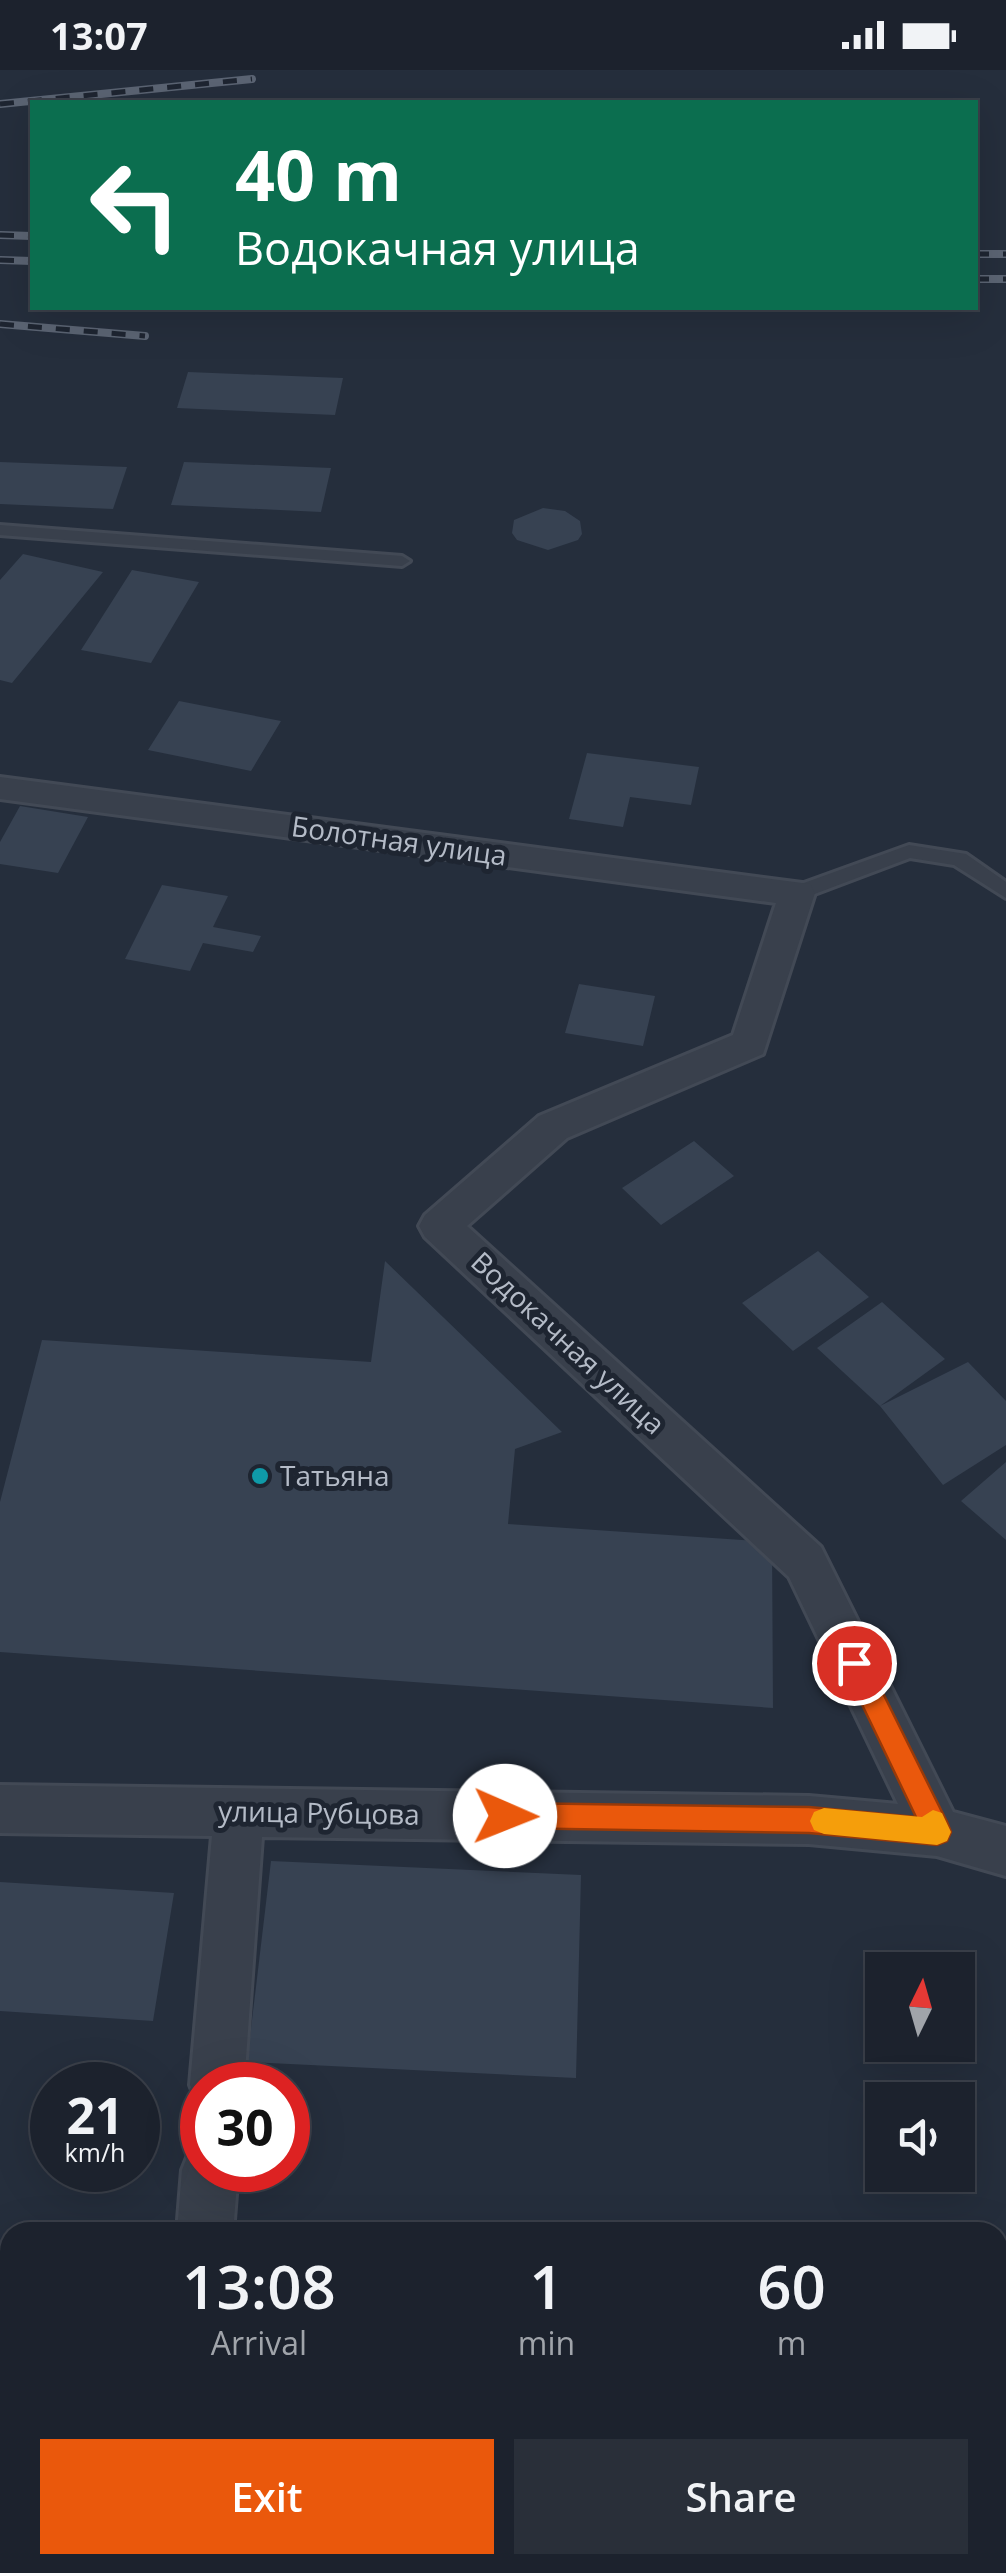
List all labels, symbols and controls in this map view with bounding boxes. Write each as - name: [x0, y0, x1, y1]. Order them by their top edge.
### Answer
- text: 13:07: [50, 9, 148, 61]
- text: 40 m: [235, 126, 402, 222]
- icon: left: [70, 140, 200, 270]
- text: Водокачная улица: [235, 217, 640, 278]
- street label: Болотная улица: [289, 806, 509, 874]
- street label: Водокачная улица: [464, 1242, 674, 1442]
- place label: Татьяна: [280, 1456, 389, 1494]
- marker: Татьяна: [249, 1465, 271, 1487]
- pin: [812, 1621, 897, 1706]
- icon: arrive: [827, 1636, 882, 1691]
- position arrow: [453, 1764, 557, 1868]
- street label: улица Рубцова: [218, 1791, 420, 1833]
- north arrow: [865, 1952, 975, 2062]
- map controls: [865, 1952, 975, 2192]
- speed limit sign: 30: [180, 2062, 310, 2192]
- text: 21: [66, 2081, 124, 2149]
- button: sound: [865, 2082, 975, 2192]
- text: km/h: [65, 2135, 125, 2169]
- text: 13:08: [182, 2245, 336, 2327]
- text: 1: [529, 2245, 564, 2327]
- text: 60: [757, 2245, 826, 2327]
- text: Arrival: [211, 2321, 307, 2364]
- text: min: [518, 2321, 575, 2364]
- text: m: [777, 2321, 806, 2364]
- button: Exit: [40, 2439, 494, 2554]
- button: Share: [514, 2439, 968, 2554]

